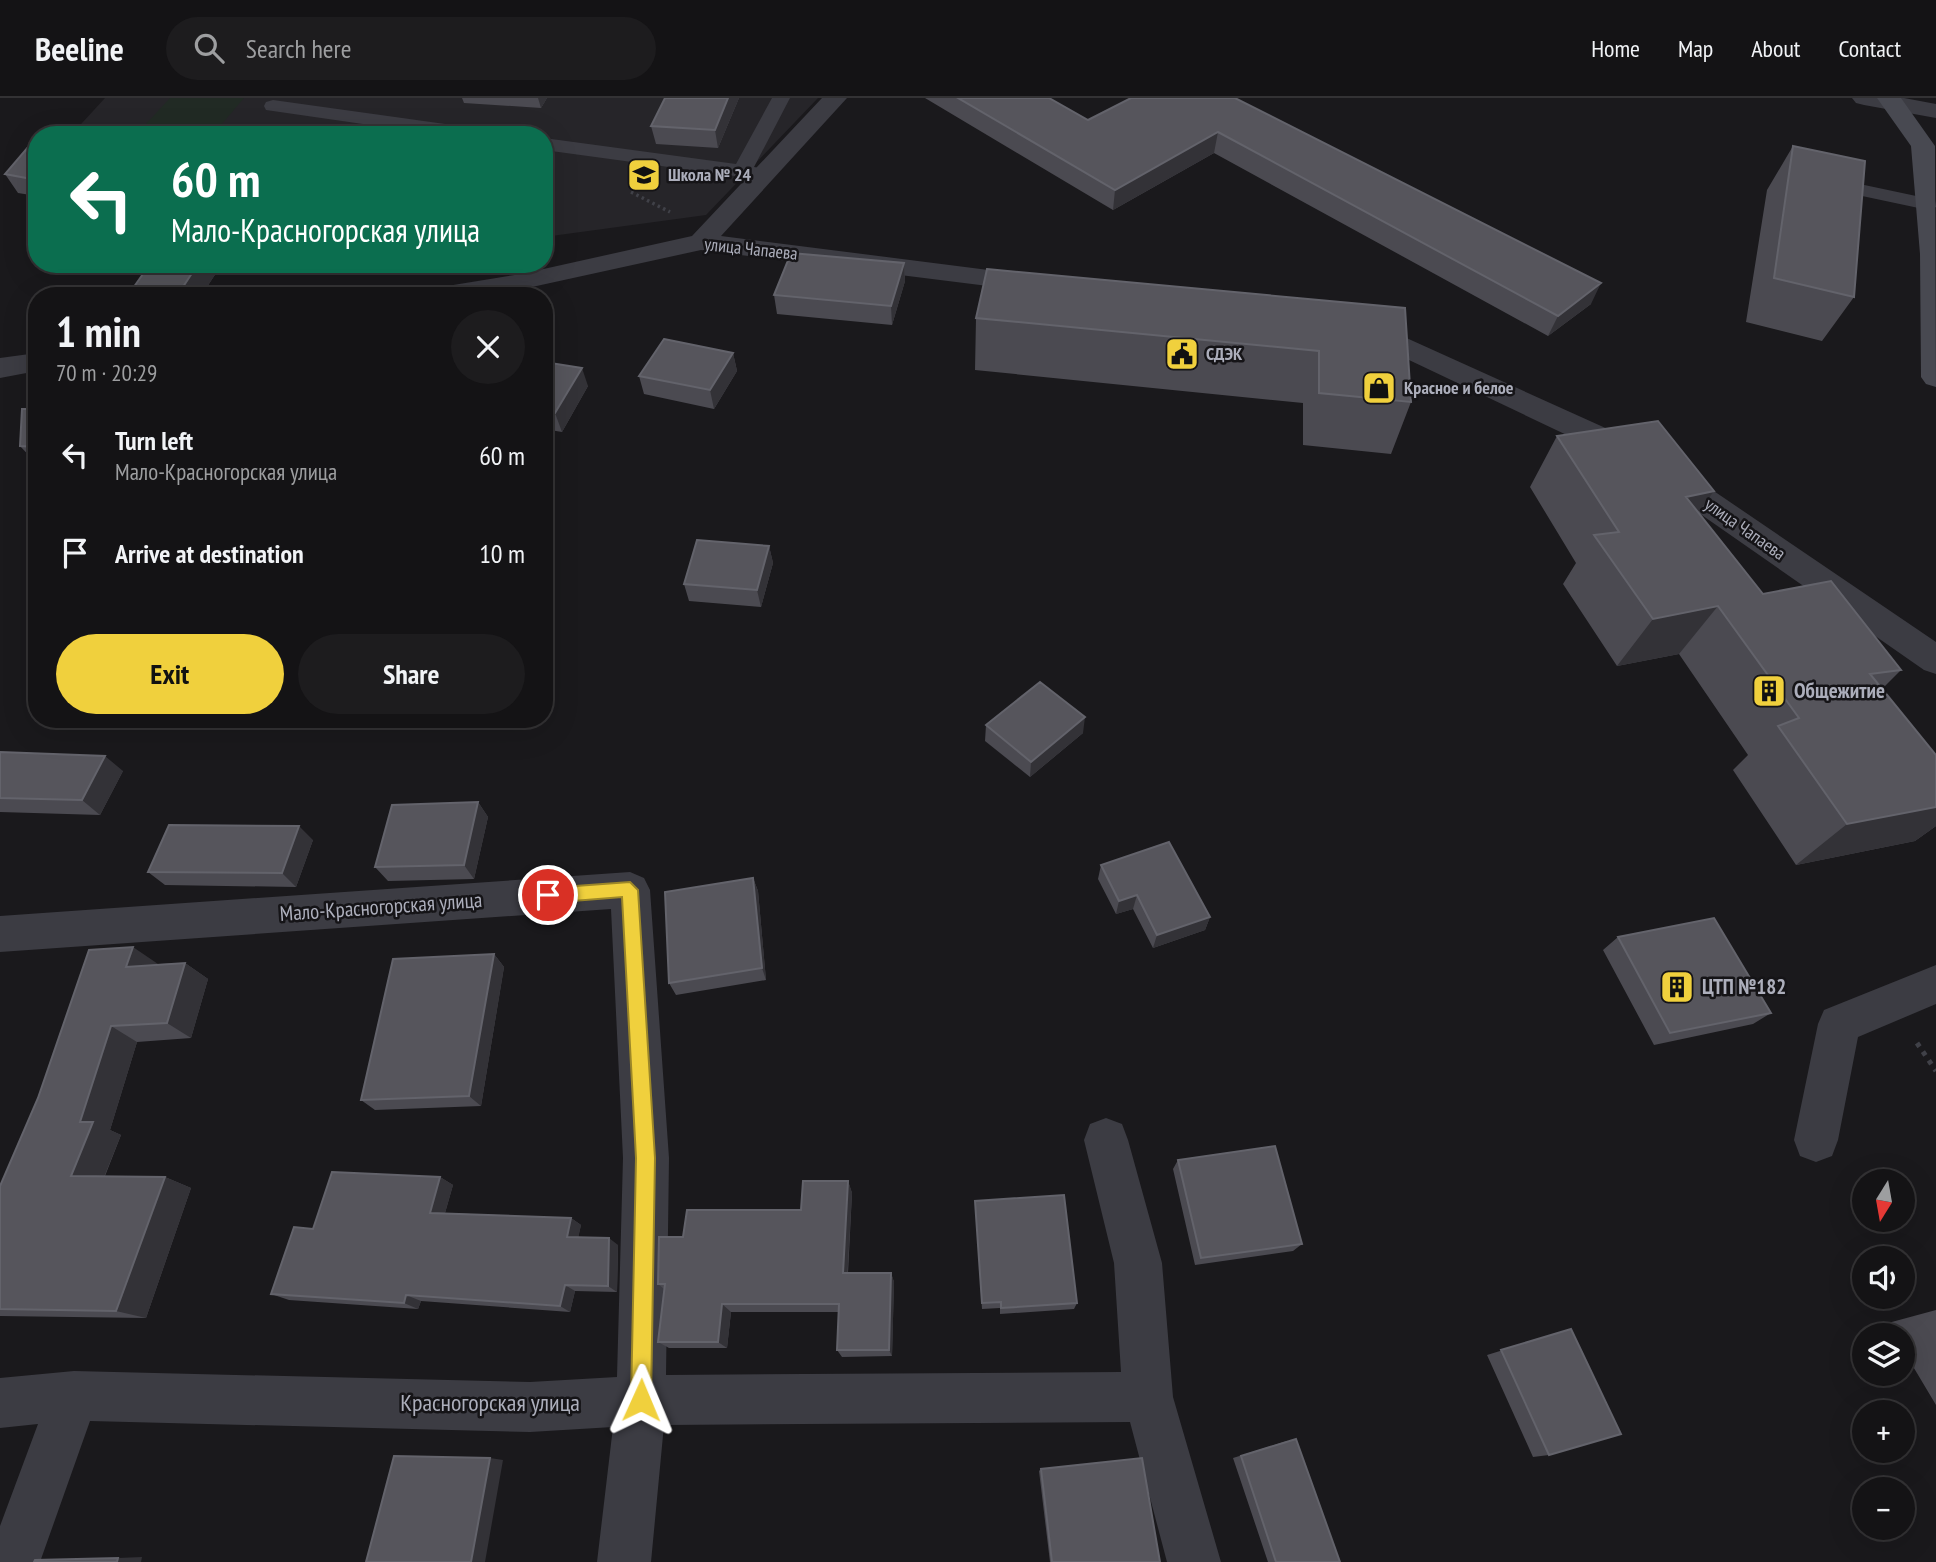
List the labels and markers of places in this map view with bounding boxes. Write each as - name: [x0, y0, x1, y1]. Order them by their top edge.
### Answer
- school or university icon: Школа № 24: [625, 156, 663, 194]
- place label: Школа № 24: [668, 163, 752, 186]
- public building icon: СДЭК: [1163, 335, 1201, 373]
- place label: СДЭК: [1206, 342, 1243, 365]
- shop icon: Красное и белое: [1360, 369, 1398, 407]
- place label: Красное и белое: [1404, 376, 1514, 399]
- building icon: Общежитие: [1750, 672, 1788, 710]
- place label: Общежитие: [1794, 677, 1885, 704]
- pin: [518, 865, 578, 925]
- building icon: ЦТП №182: [1658, 968, 1696, 1006]
- place label: ЦТП №182: [1702, 973, 1786, 1000]

